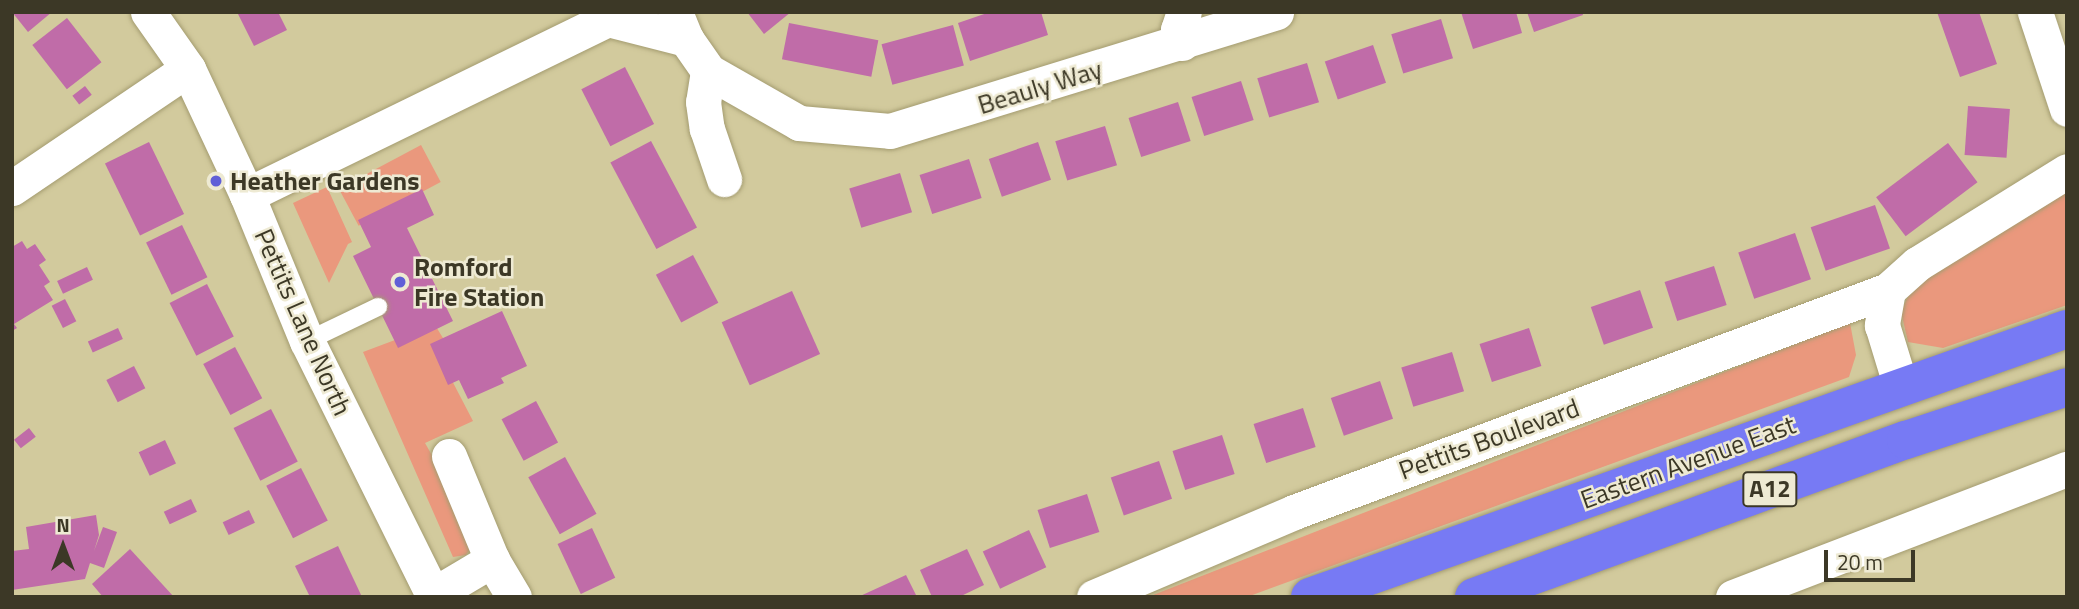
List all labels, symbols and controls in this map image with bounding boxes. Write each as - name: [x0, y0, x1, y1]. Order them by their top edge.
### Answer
- street label: Beauly Way: [974, 53, 1106, 121]
- place label: Heather Gardens: [230, 165, 420, 197]
- marker: Heather Gardens: [208, 173, 224, 189]
- street label: Pettits Lane North: [248, 224, 358, 420]
- place label: Romford Fire Station: [414, 251, 544, 312]
- marker: Romford Fire Station: [392, 274, 408, 290]
- street label: Pettits Boulevard: [1395, 392, 1583, 486]
- street label: Eastern Avenue East: [1576, 409, 1800, 515]
- road number: A12: [1742, 468, 1798, 510]
- text: N: [56, 510, 70, 539]
- north arrow: [28, 511, 98, 581]
- scale bar: [1827, 536, 1918, 580]
- text: 20 m: [1837, 546, 1883, 578]

